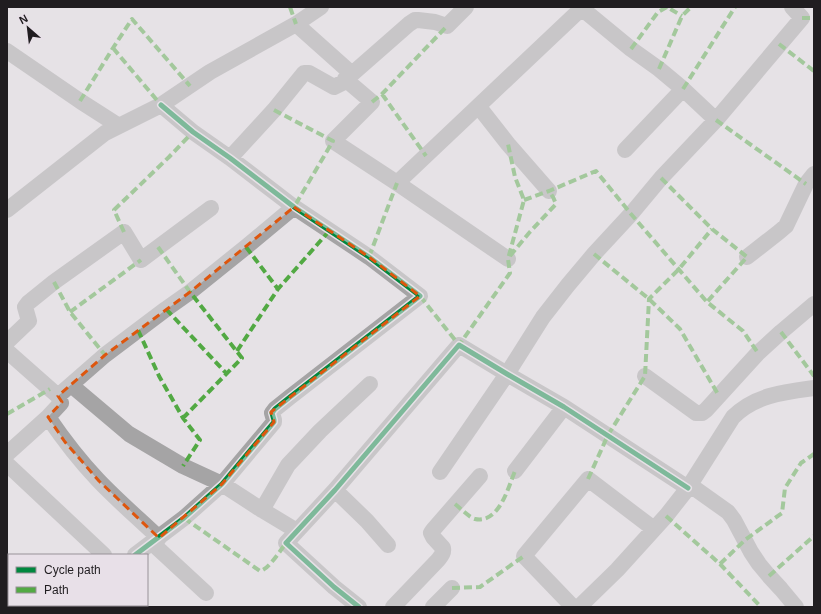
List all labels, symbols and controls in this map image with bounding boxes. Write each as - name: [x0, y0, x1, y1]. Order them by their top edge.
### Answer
- north arrow: [8, 8, 48, 48]
- text: N: [17, 12, 30, 26]
- legend: [8, 554, 148, 606]
- text: Cycle path: [44, 563, 101, 577]
- text: Path: [44, 583, 69, 597]

